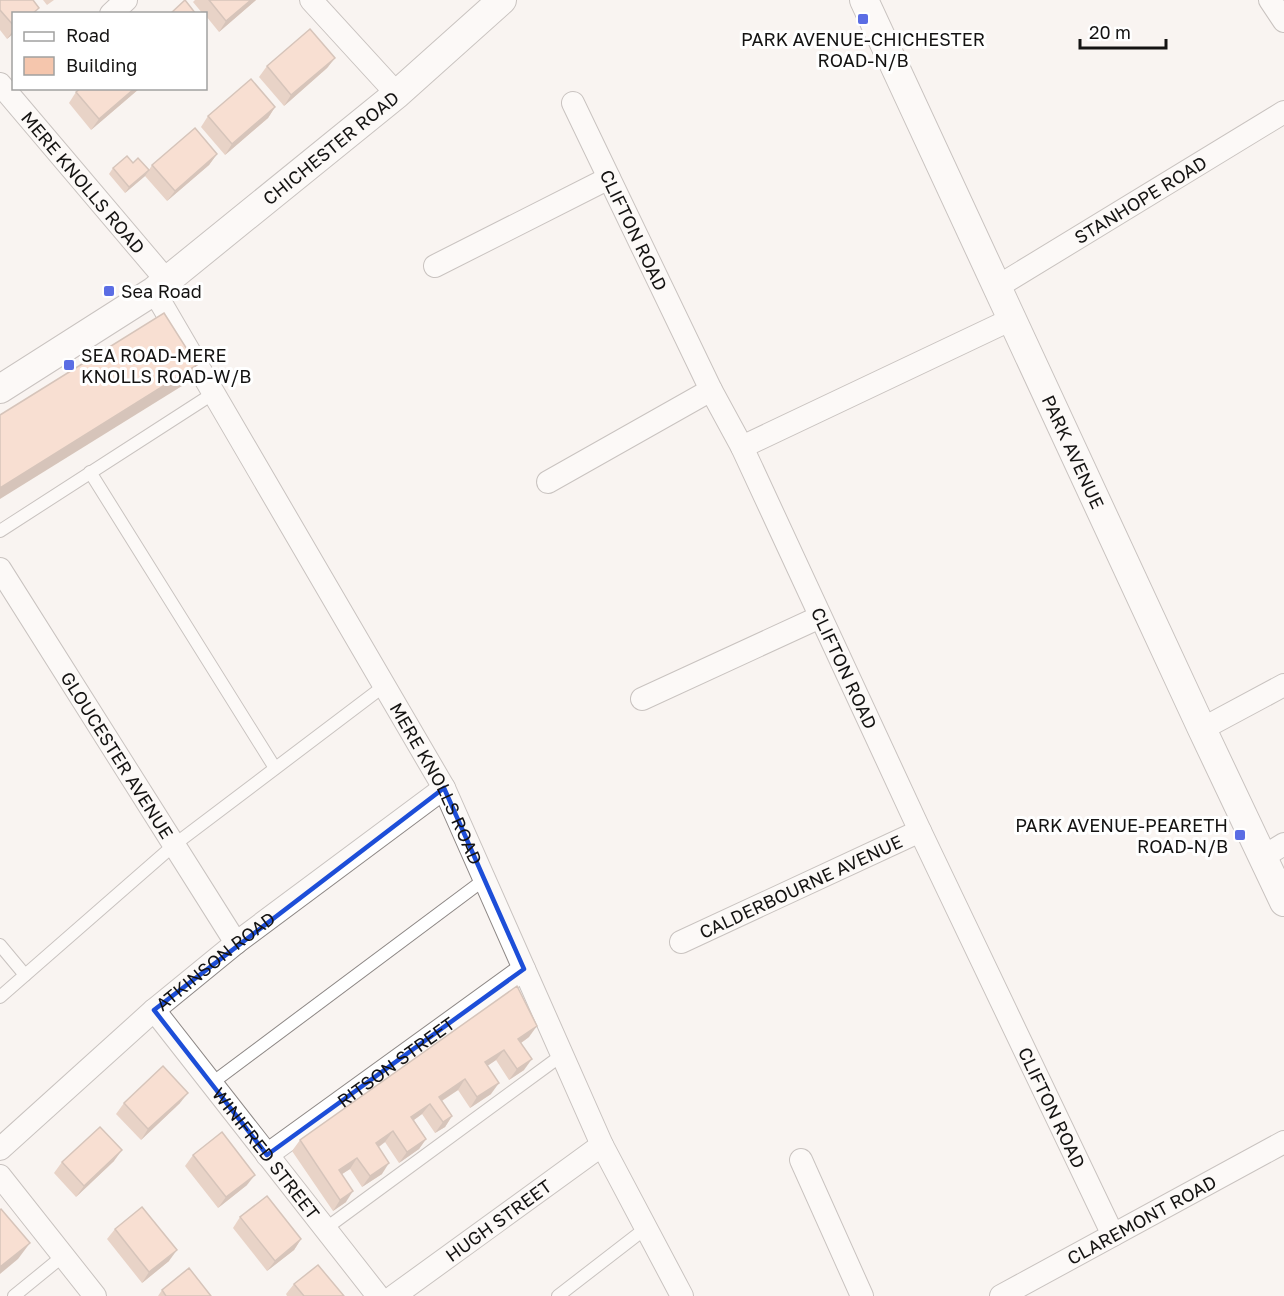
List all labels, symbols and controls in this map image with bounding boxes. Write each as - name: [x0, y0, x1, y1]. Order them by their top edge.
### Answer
- legend: [12, 12, 207, 90]
- marker: PARK AVENUE-CHICHESTER ROAD-N/B: [856, 12, 870, 26]
- scale bar: [1080, 12, 1166, 50]
- text: 20 m: [1089, 21, 1131, 43]
- text: Road: [66, 24, 110, 46]
- place label: PARK AVENUE-CHICHESTER ROAD-N/B: [741, 28, 985, 71]
- text: Building: [66, 54, 137, 76]
- street label: CHICHESTER ROAD: [258, 86, 403, 209]
- street label: MERE KNOLLS ROAD: [17, 107, 150, 258]
- street label: STANHOPE ROAD: [1070, 151, 1211, 248]
- street label: CLIFTON ROAD: [596, 166, 673, 294]
- place label: Sea Road: [121, 280, 202, 302]
- marker: Sea Road: [102, 284, 116, 298]
- place label: SEA ROAD-MERE KNOLLS ROAD-W/B: [81, 344, 251, 387]
- marker: SEA ROAD-MERE KNOLLS ROAD-W/B: [62, 358, 76, 372]
- street label: PARK AVENUE: [1038, 391, 1109, 512]
- street label: CLIFTON ROAD: [807, 604, 882, 732]
- street label: GLOUCESTER AVENUE: [56, 667, 178, 843]
- street label: MERE KNOLLS ROAD: [385, 698, 487, 868]
- place label: PARK AVENUE-PEARETH ROAD-N/B: [1015, 814, 1228, 857]
- marker: PARK AVENUE-PEARETH ROAD-N/B: [1233, 828, 1247, 842]
- street label: CALDERBOURNE AVENUE: [696, 830, 906, 943]
- street label: ATKINSON ROAD: [151, 907, 279, 1015]
- street label: RITSON STREET: [333, 1012, 459, 1112]
- street label: CLIFTON ROAD: [1014, 1043, 1090, 1172]
- street label: WINIFRED STREET: [208, 1083, 325, 1224]
- street label: CLAREMONT ROAD: [1063, 1170, 1220, 1269]
- street label: HUGH STREET: [441, 1174, 556, 1266]

